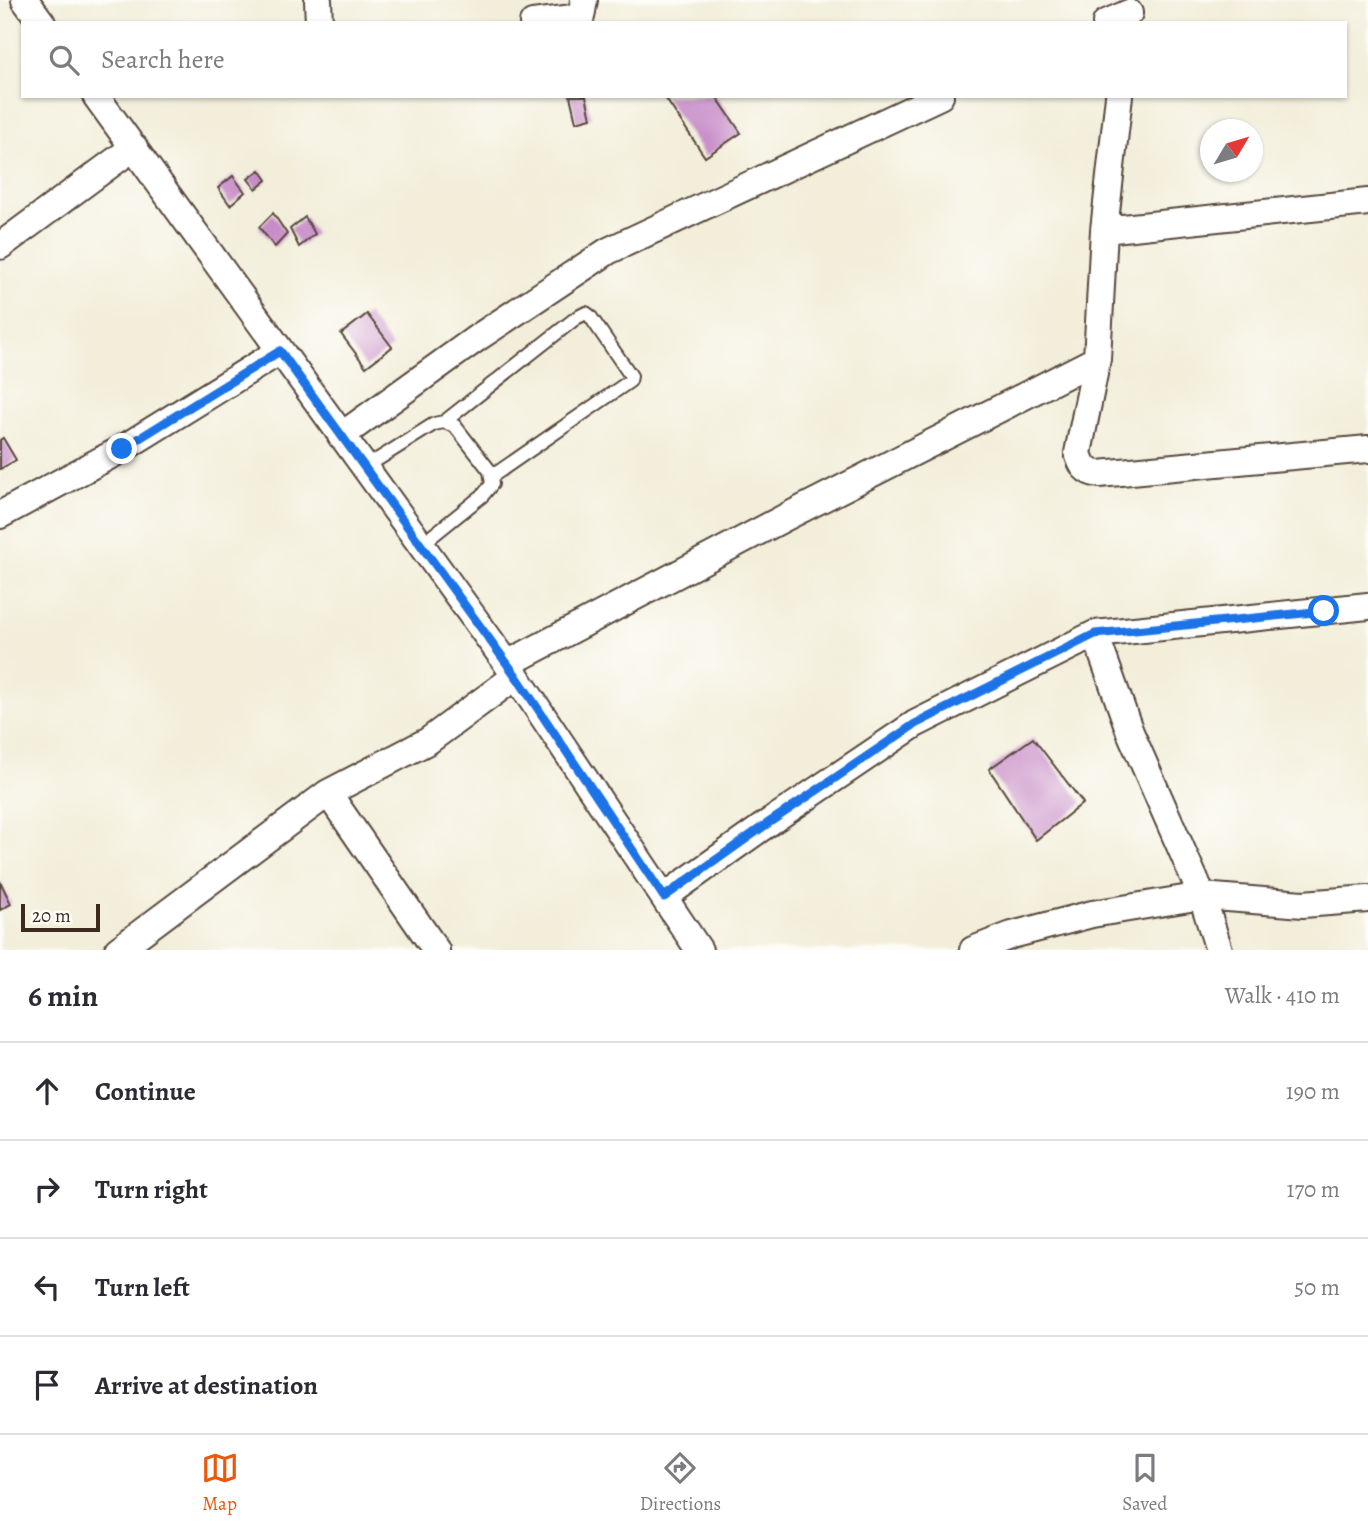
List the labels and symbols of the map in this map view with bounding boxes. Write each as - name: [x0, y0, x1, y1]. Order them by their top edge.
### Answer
- north arrow: [1200, 119, 1263, 182]
- route end: [106, 433, 137, 464]
- route start: [1308, 595, 1339, 626]
- scale bar: [21, 901, 100, 933]

